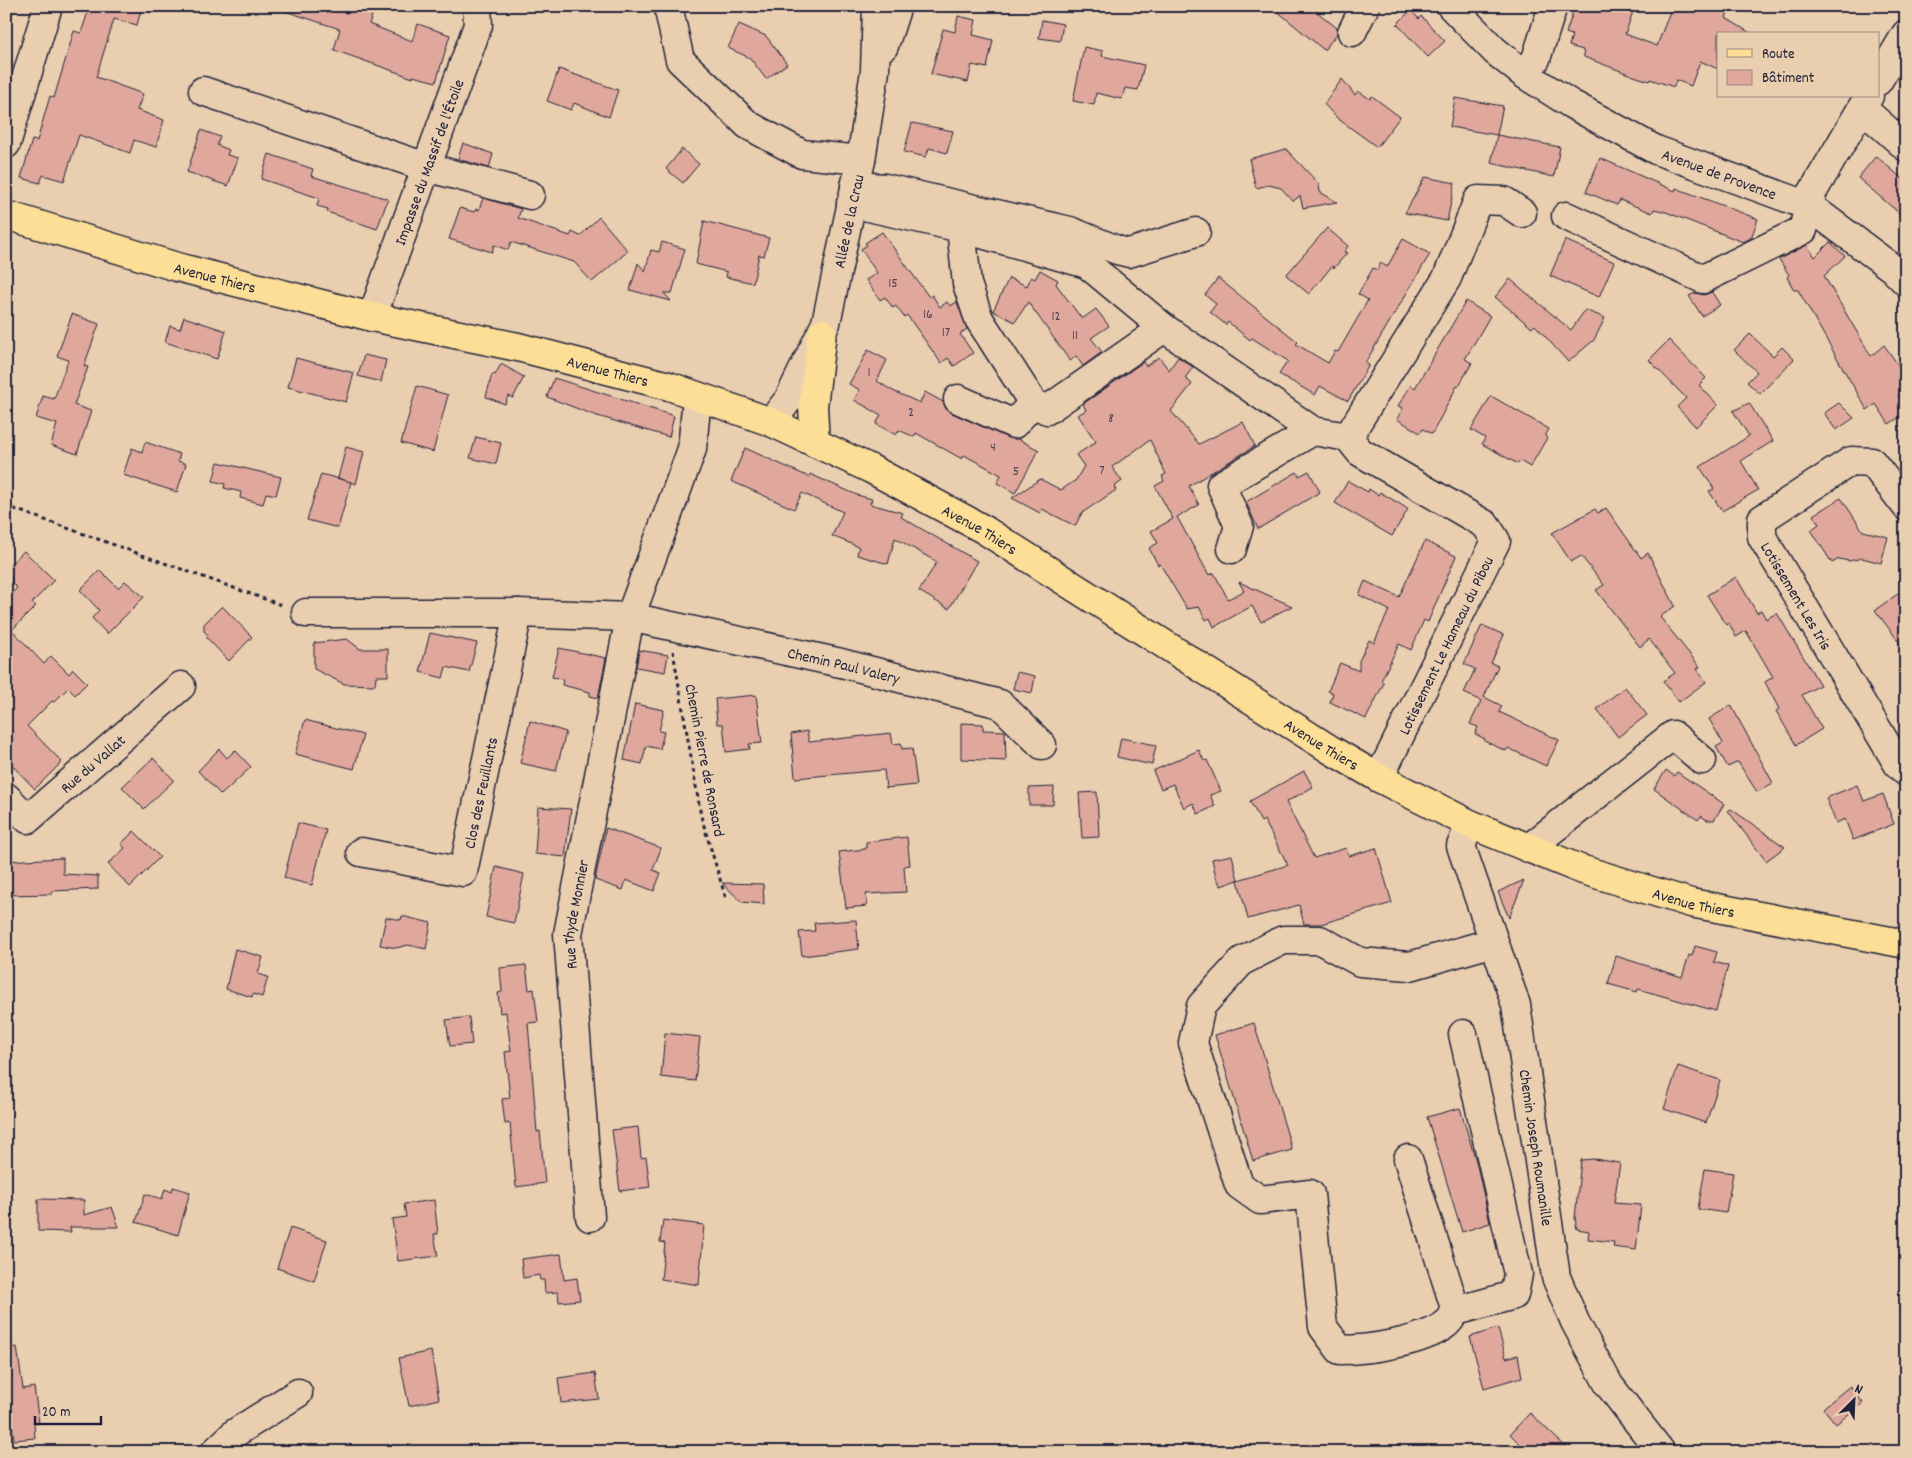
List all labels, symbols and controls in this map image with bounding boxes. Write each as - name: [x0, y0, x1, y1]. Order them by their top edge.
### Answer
- legend: [1717, 32, 1880, 98]
- text: Route: [1762, 44, 1795, 66]
- text: Bâtiment: [1762, 68, 1815, 90]
- street label: Impasse du Massif de l'Étoile: [390, 77, 471, 249]
- street label: Avenue de Provence: [1658, 144, 1779, 207]
- street label: Allée de la Crau: [829, 172, 872, 271]
- street label: Avenue Thiers: [171, 258, 258, 301]
- house number: 15: [888, 274, 898, 294]
- house number: 16: [923, 305, 933, 325]
- house number: 12: [1051, 307, 1061, 327]
- house number: 17: [942, 323, 950, 343]
- house number: 11: [1072, 326, 1078, 346]
- street label: Avenue Thiers: [564, 351, 651, 394]
- house number: 1: [867, 363, 871, 383]
- house number: 2: [908, 403, 914, 423]
- house number: 8: [1108, 409, 1114, 429]
- house number: 4: [990, 438, 996, 458]
- house number: 7: [1099, 461, 1105, 481]
- house number: 5: [1013, 462, 1019, 482]
- street label: Avenue Thiers: [937, 500, 1021, 562]
- street label: Lotissement Les Iris: [1753, 538, 1836, 655]
- street label: Lotissement Le Hameau du Pibou: [1394, 553, 1501, 739]
- street label: Chemin Paul Valery: [785, 643, 902, 692]
- street label: Chemin Pierre de Ronsard: [677, 682, 730, 839]
- street label: Avenue Thiers: [1279, 714, 1362, 778]
- street label: Rue du Vallat: [56, 730, 131, 800]
- street label: Clos des Feuillants: [459, 735, 505, 851]
- street label: Rue Thyde Monnier: [558, 858, 596, 970]
- street label: Avenue Thiers: [1649, 883, 1737, 925]
- street label: Chemin Joseph Roumanille: [1512, 1068, 1557, 1228]
- north arrow: [1830, 1376, 1880, 1426]
- text: N: [1851, 1379, 1866, 1401]
- scale bar: [35, 1393, 101, 1425]
- text: 20 m: [42, 1402, 70, 1424]

